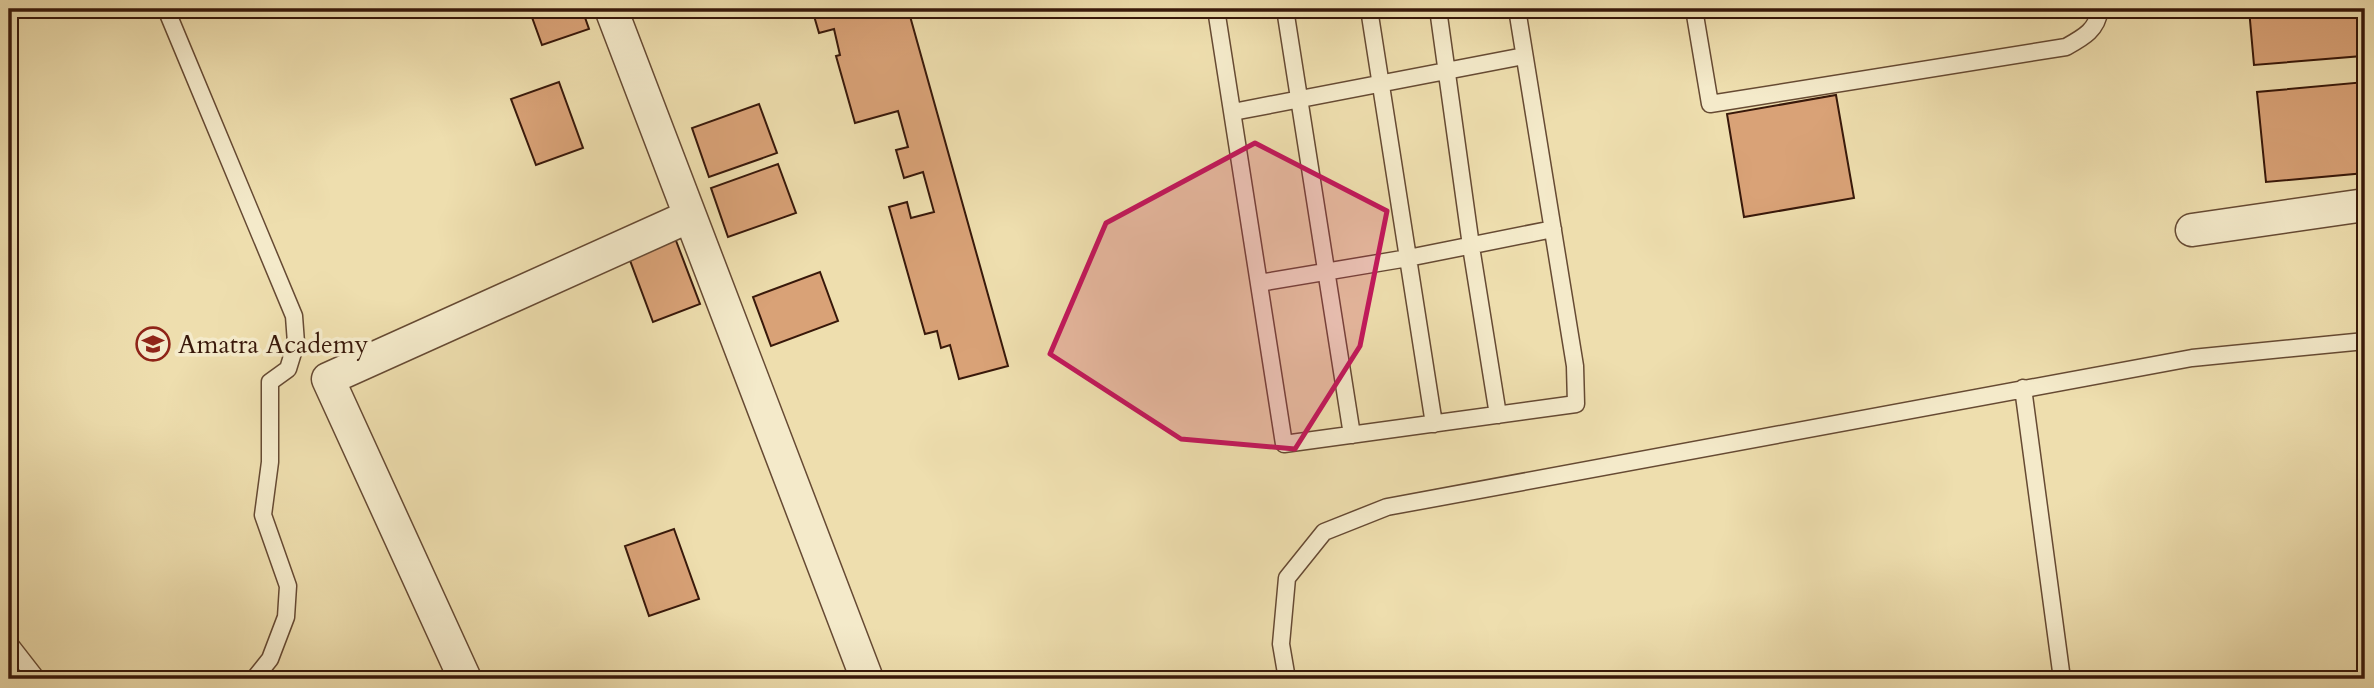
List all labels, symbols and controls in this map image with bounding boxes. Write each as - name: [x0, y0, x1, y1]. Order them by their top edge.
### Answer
- school or university icon: Amatra Academy: [134, 325, 172, 363]
- place label: Amatra Academy: [178, 327, 369, 362]

